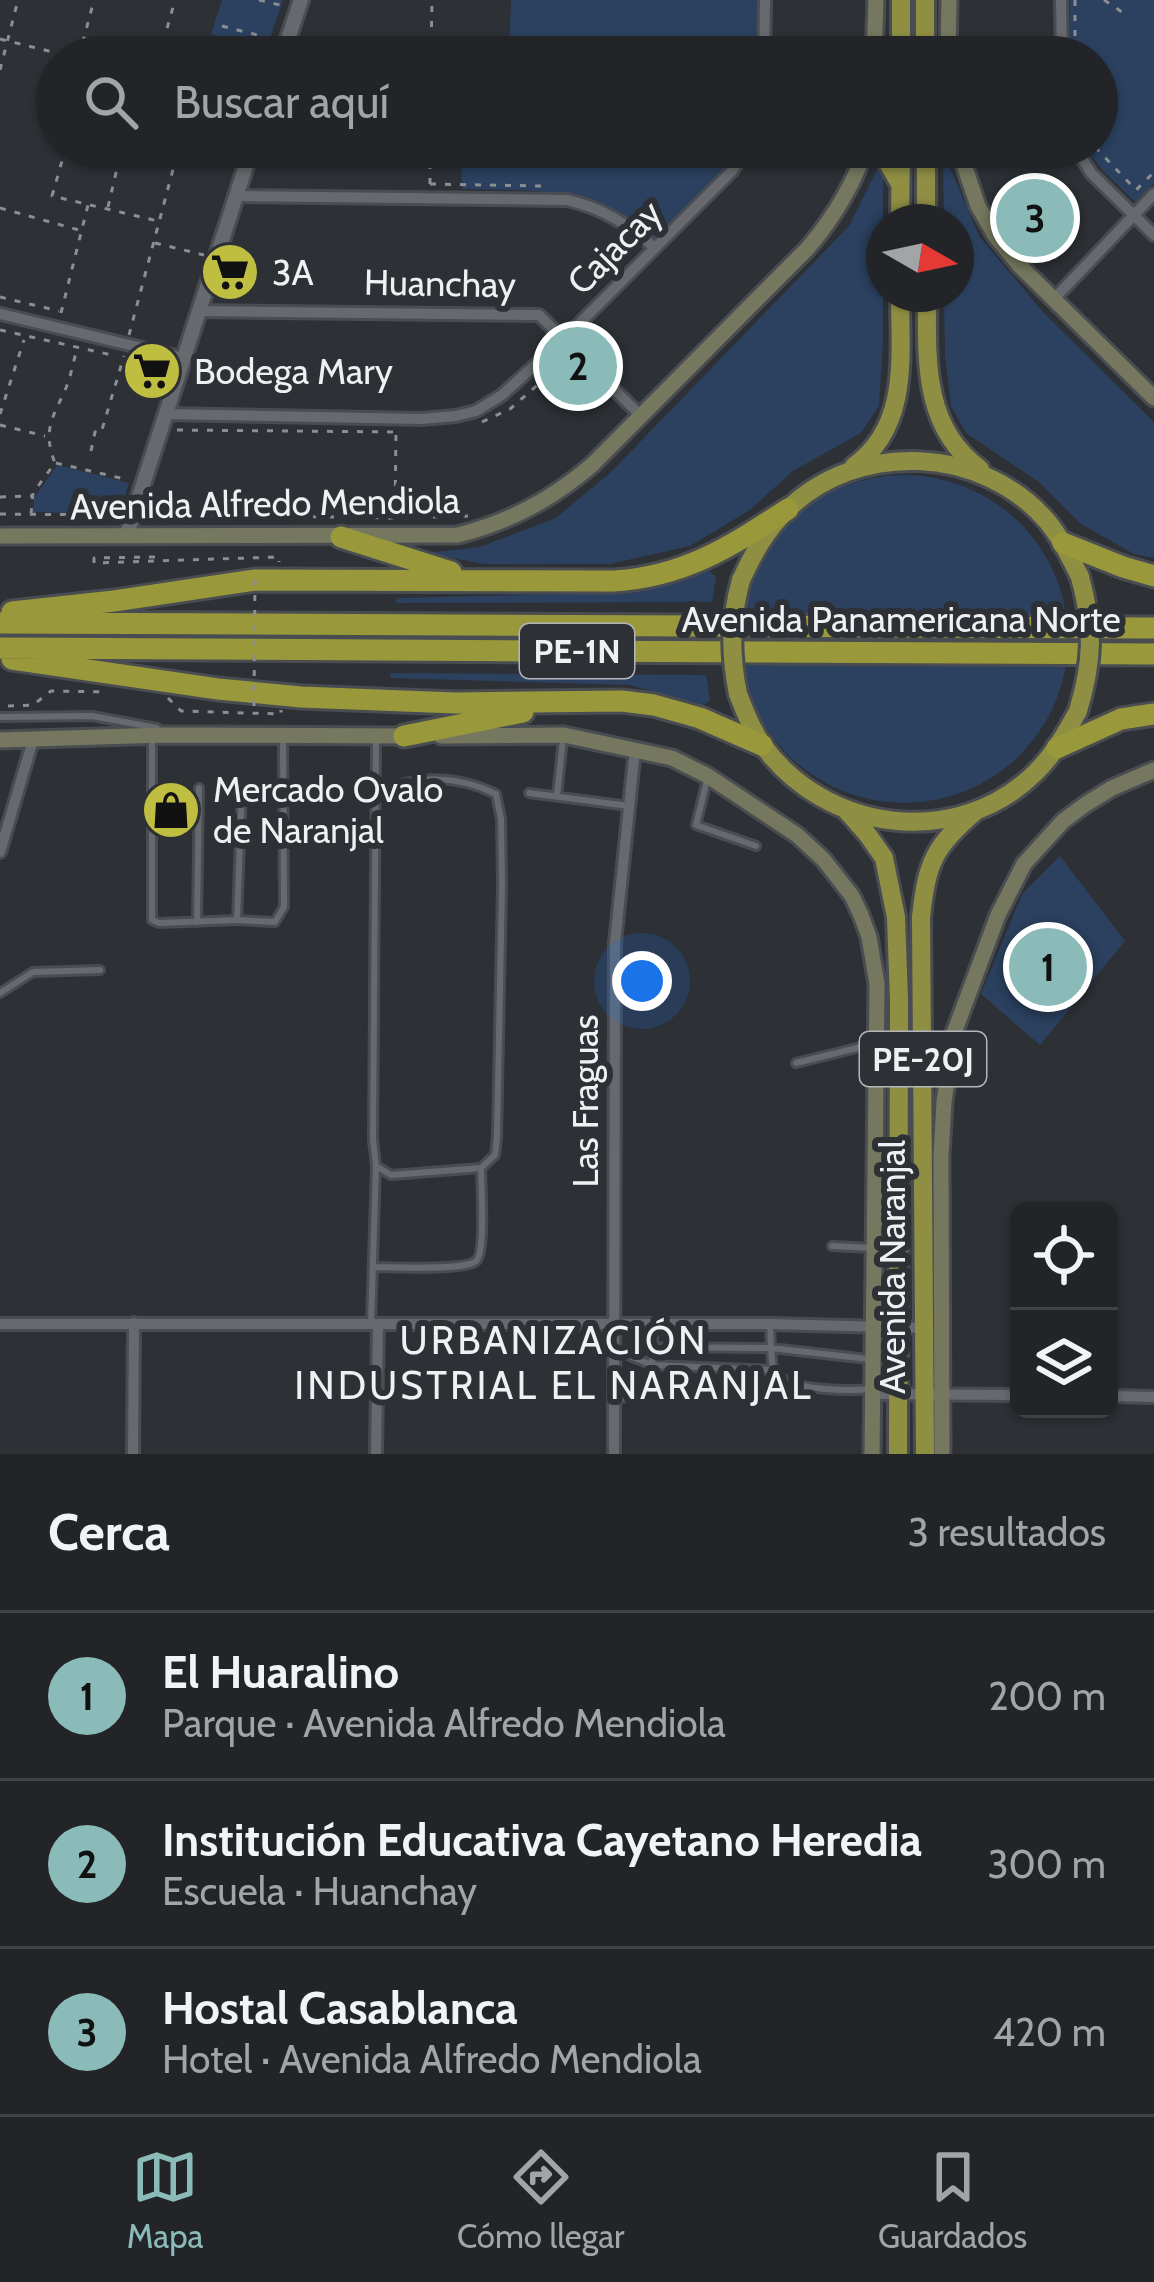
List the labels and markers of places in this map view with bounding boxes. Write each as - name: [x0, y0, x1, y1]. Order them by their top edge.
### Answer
- pin: 3: [996, 173, 1074, 263]
- supermarket icon: 3A: [199, 241, 261, 303]
- place label: 3A: [272, 250, 314, 294]
- pin: 2: [539, 321, 617, 411]
- supermarket icon: Bodega Mary: [121, 340, 183, 402]
- place label: Bodega Mary: [194, 349, 393, 393]
- place label: Mercado Ovalo de Naranjal: [213, 767, 443, 852]
- shop icon: Mercado Ovalo de Naranjal: [140, 779, 202, 841]
- pin: 1: [1009, 922, 1087, 1012]

